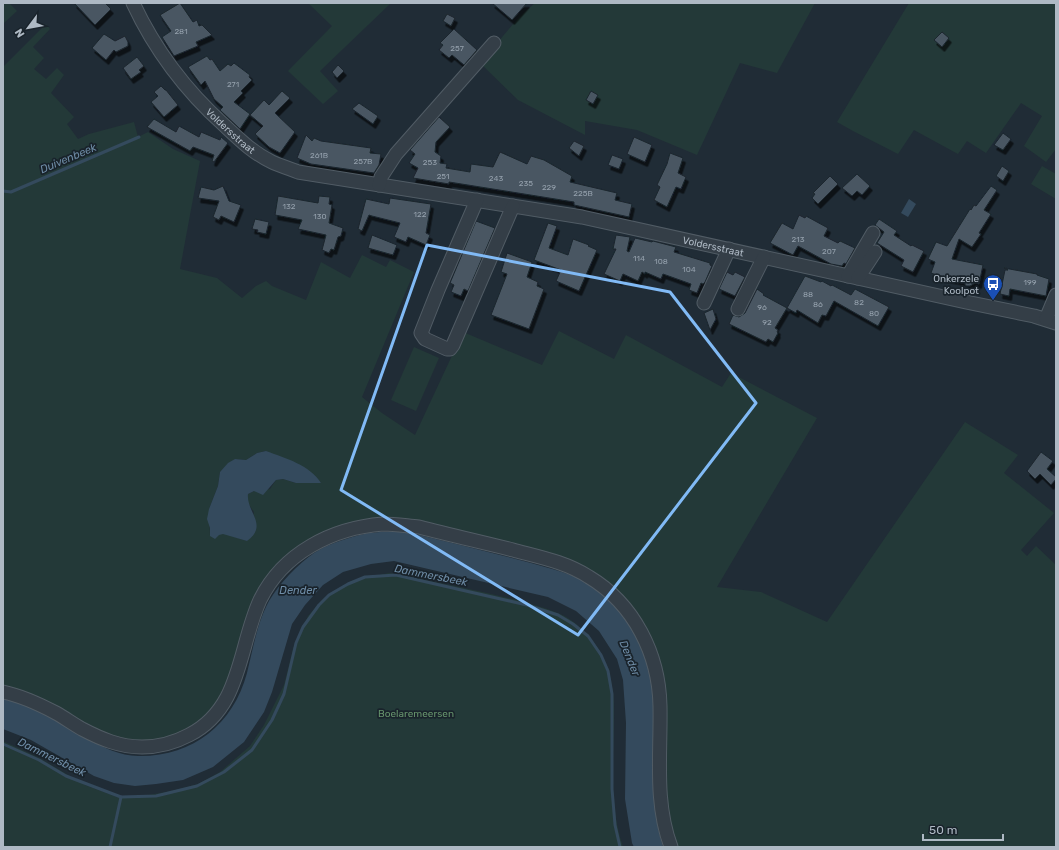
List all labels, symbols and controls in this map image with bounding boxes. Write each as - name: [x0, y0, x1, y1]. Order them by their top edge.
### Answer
- north arrow: [8, 8, 48, 48]
- text: N: [12, 26, 28, 40]
- house number: 281: [174, 27, 188, 36]
- house number: 257: [450, 44, 464, 53]
- house number: 271: [227, 80, 239, 89]
- street label: Voldersstraat: [203, 106, 257, 157]
- water label: Duivenbeek: [38, 141, 99, 176]
- house number: 261B: [310, 151, 328, 160]
- house number: 257B: [354, 157, 372, 166]
- house number: 253: [423, 158, 437, 167]
- house number: 251: [437, 172, 449, 181]
- house number: 243: [489, 174, 503, 183]
- house number: 235: [519, 179, 533, 188]
- house number: 229: [542, 183, 556, 192]
- house number: 225B: [573, 189, 593, 198]
- house number: 132: [283, 202, 296, 211]
- house number: 122: [414, 210, 427, 219]
- house number: 130: [313, 212, 327, 221]
- street label: Voldersstraat: [681, 234, 745, 260]
- house number: 213: [792, 235, 805, 244]
- house number: 207: [822, 247, 836, 256]
- house number: 114: [633, 254, 645, 263]
- house number: 108: [654, 257, 668, 266]
- house number: 104: [682, 265, 696, 274]
- place label: Onkerzele Koolpot: [933, 273, 979, 297]
- bus stop icon: Onkerzele Koolpot: [982, 273, 1004, 301]
- house number: 199: [1024, 278, 1037, 287]
- house number: 88: [803, 290, 813, 299]
- house number: 82: [854, 298, 864, 307]
- house number: 86: [813, 300, 823, 309]
- house number: 96: [757, 303, 767, 312]
- house number: 80: [869, 309, 879, 318]
- house number: 92: [762, 318, 772, 327]
- water label: Dammersbeek: [393, 562, 469, 589]
- water label: Dender: [279, 584, 317, 597]
- water label: Dender: [617, 638, 643, 679]
- park label: Boelaremeersen: [378, 708, 454, 720]
- water label: Dammersbeek: [16, 735, 88, 780]
- scale bar: [923, 816, 1003, 842]
- text: 50 m: [929, 823, 957, 837]

